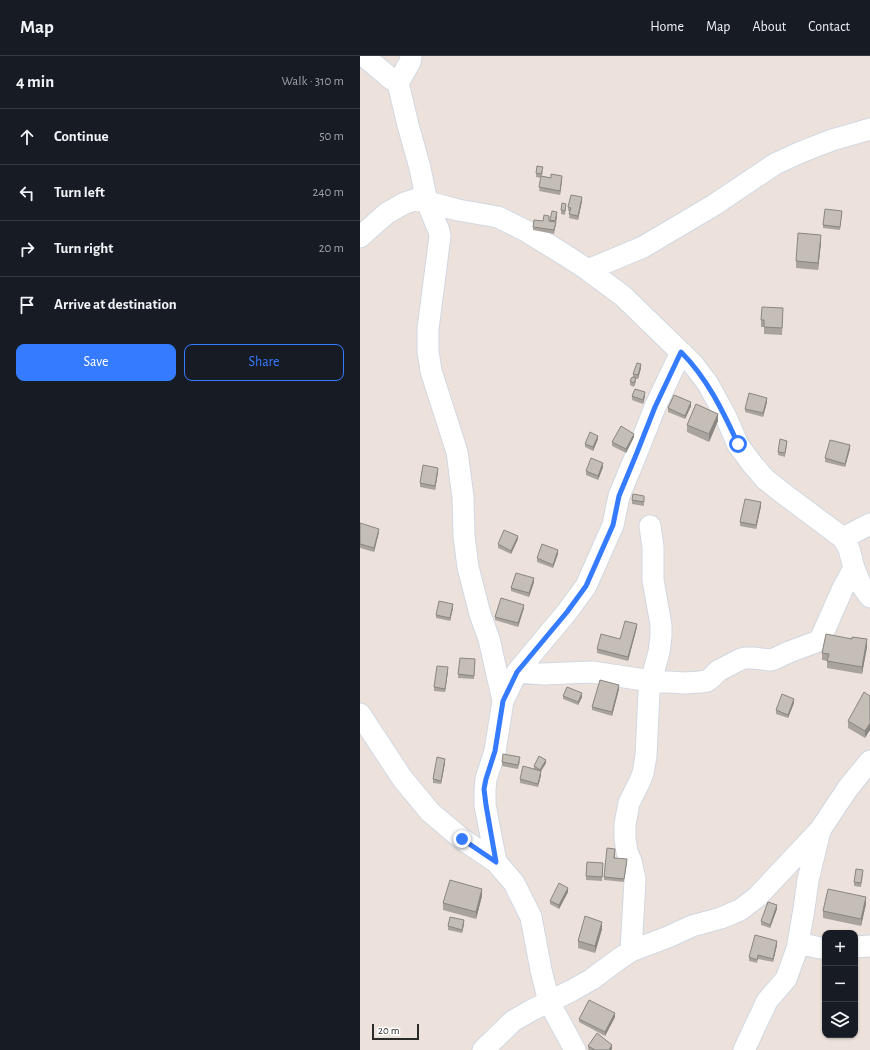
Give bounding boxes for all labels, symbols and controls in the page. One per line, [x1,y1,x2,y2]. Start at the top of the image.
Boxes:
text: Map [20,18,54,37]
text: Home [650,20,684,34]
text: Map [706,20,730,34]
text: About [752,20,786,34]
text: Contact [808,20,850,34]
text: 4 min [16,73,54,90]
text: Walk · 310 m [281,75,344,88]
icon: ahead [16,126,38,148]
text: Continue [54,129,109,144]
text: 50 m [319,130,344,143]
icon: left [16,182,38,204]
text: Turn left [54,185,105,200]
text: 240 m [312,186,344,199]
icon: right [16,238,38,260]
text: Turn right [54,241,113,256]
text: 20 m [319,242,344,255]
icon: arrive [16,294,38,316]
text: Arrive at destination [54,297,177,312]
button: Save [16,344,176,381]
button: Share [184,344,344,381]
route start [729,435,747,453]
route end [453,830,471,848]
map controls [822,930,858,1038]
button: + [822,930,858,966]
button: − [822,966,858,1002]
button: layers [822,1002,858,1038]
scale bar [372,1022,419,1041]
text: 20 m [378,1025,399,1036]

